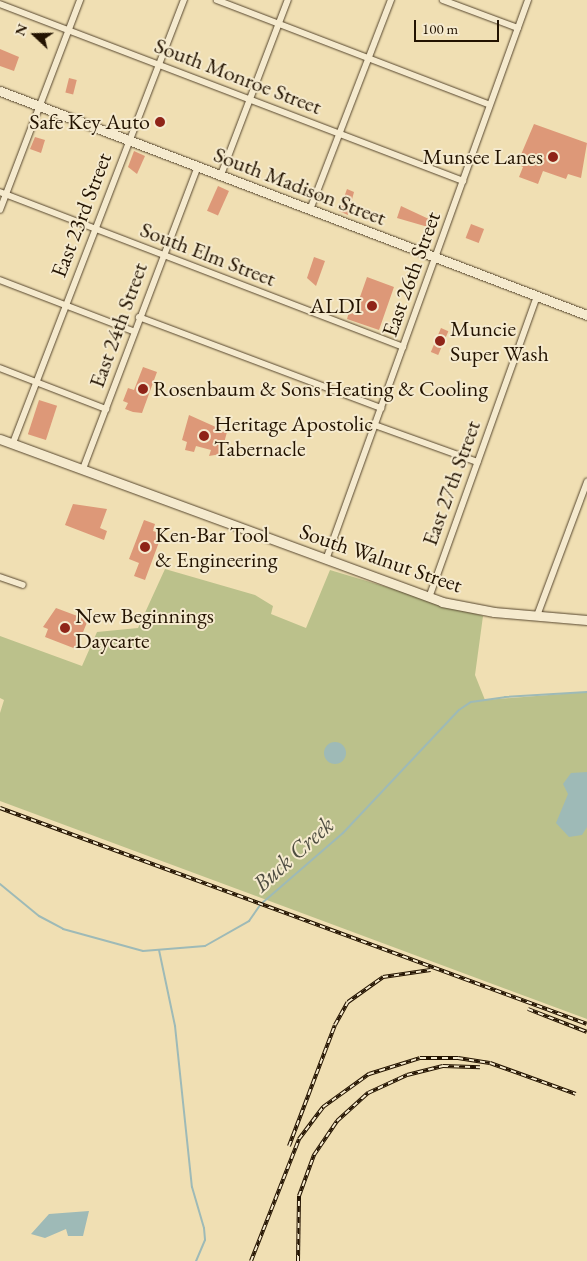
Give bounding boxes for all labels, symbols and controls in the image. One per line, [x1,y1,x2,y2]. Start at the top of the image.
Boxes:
north arrow [10,10,60,60]
scale bar [417,10,502,42]
text: 100 m [422,19,458,38]
text: N [11,21,31,38]
street label: South Monroe Street [151,32,325,120]
place label: Safe Key Auto [29,109,150,135]
marker: Safe Key Auto [154,116,166,128]
street label: South Madison Street [210,141,390,231]
place label: Munsee Lanes [423,144,543,170]
street label: East 23rd Street [45,149,117,281]
marker: Munsee Lanes [547,151,559,163]
street label: East 26th Street [376,208,446,340]
street label: South Elm Street [137,216,279,292]
street label: East 24th Street [83,259,153,391]
place label: ALDI [310,293,362,319]
marker: ALDI [366,300,378,312]
place label: Muncie Super Wash [450,315,549,366]
marker: Muncie Super Wash [434,335,446,347]
place label: Rosenbaum & Sons Heating & Cooling [153,376,488,402]
marker: Rosenbaum & Sons Heating & Cooling [137,383,149,395]
place label: Heritage Apostolic Tabernacle [214,410,373,462]
street label: East 27th Street [416,417,486,549]
marker: Heritage Apostolic Tabernacle [198,430,210,442]
street label: South Walnut Street [296,518,466,598]
place label: Ken-Bar Tool & Engineering [155,521,277,572]
marker: Ken-Bar Tool & Engineering [139,541,151,553]
place label: New Beginnings Daycarte [75,602,214,654]
marker: New Beginnings Daycarte [59,622,71,634]
water label: Buck Creek [247,810,339,898]

